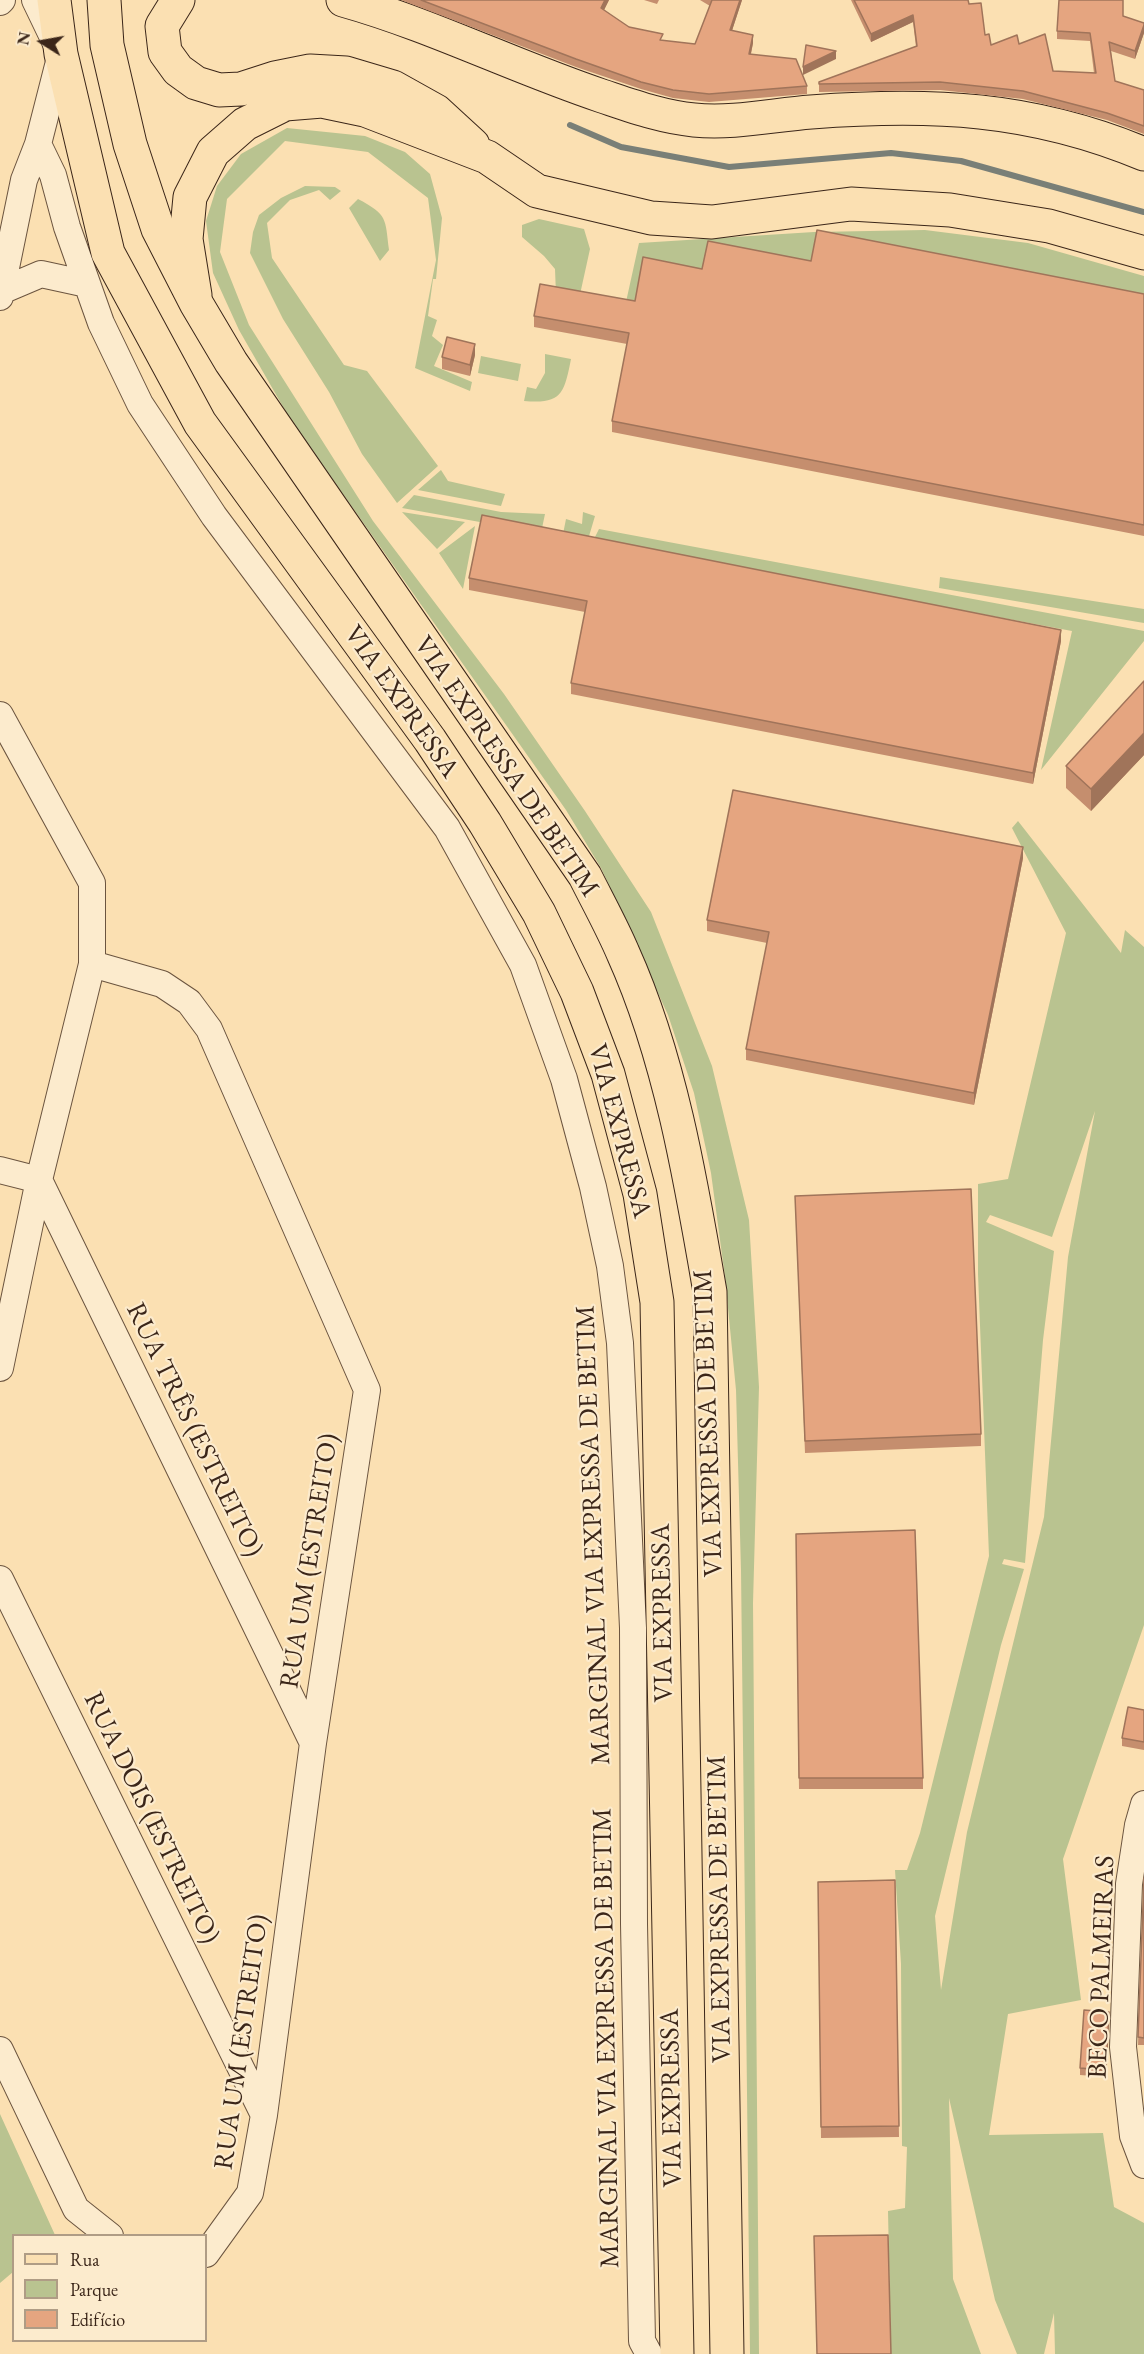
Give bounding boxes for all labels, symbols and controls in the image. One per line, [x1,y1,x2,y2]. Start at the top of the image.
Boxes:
north arrow [12,12,72,72]
text: N [12,30,35,47]
street label: VIA EXPRESSA [336,619,466,785]
street label: VIA EXPRESSA DE BETIM [406,630,606,904]
street label: VIA EXPRESSA [580,1040,658,1222]
street label: VIA EXPRESSA DE BETIM [687,1269,731,1577]
street label: RUA TRÊS (ESTREITO) [118,1298,270,1562]
street label: MARGINAL VIA EXPRESSA DE BETIM [570,1304,618,1766]
street label: RUA UM (ESTREITO) [274,1431,346,1691]
street label: VIA EXPRESSA [645,1523,681,1703]
street label: RUA DOIS (ESTREITO) [76,1687,226,1949]
street label: VIA EXPRESSA DE BETIM [701,1755,739,2063]
street label: MARGINAL VIA EXPRESSA DE BETIM [587,1808,627,2268]
street label: BECO PALMEIRAS [1082,1855,1122,2079]
street label: RUA UM (ESTREITO) [208,1912,276,2172]
street label: VIA EXPRESSA [654,2008,690,2188]
legend [12,2234,207,2342]
text: Rua [70,2248,100,2271]
text: Parque [70,2278,118,2301]
text: Edifício [70,2308,125,2331]

